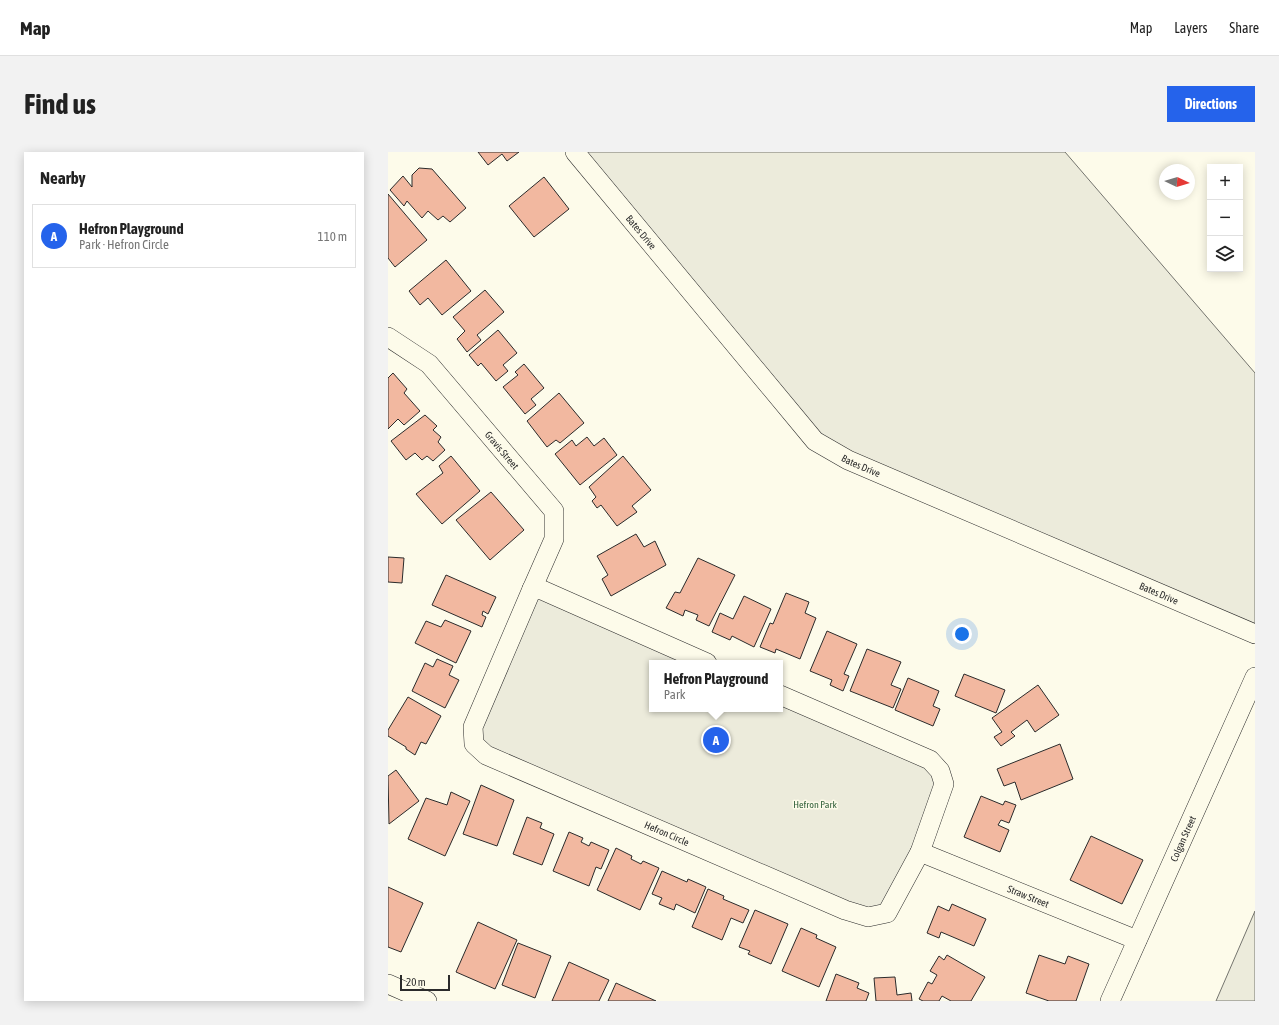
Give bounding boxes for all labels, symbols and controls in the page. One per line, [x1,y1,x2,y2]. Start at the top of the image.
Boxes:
text: Map [20,17,51,39]
text: Map [1130,20,1152,36]
text: Layers [1174,20,1207,36]
text: Share [1229,20,1259,36]
button: Directions [1167,86,1255,122]
text: Find us [24,88,96,120]
north arrow [1159,164,1195,200]
map controls [1207,164,1243,272]
button: + [1207,164,1243,200]
text: Nearby [40,168,86,188]
button: − [1207,200,1243,236]
street label: Bates Drive [624,213,659,252]
text: Hefron Playground [79,220,184,237]
text: A [51,229,57,244]
text: 110 m [318,229,347,244]
button: layers [1207,236,1243,272]
text: Park · Hefron Circle [79,237,169,252]
street label: Gravis Street [483,429,521,471]
street label: Bates Drive [840,452,883,479]
street label: Bates Drive [1138,580,1181,606]
your location [952,624,972,644]
popup [649,660,783,712]
text: Hefron Playground [664,670,768,687]
text: Park [664,687,685,702]
pin: A [703,725,729,755]
park label: Hefron Park [793,799,837,810]
street label: Colgan Street [1168,814,1198,863]
street label: Hefron Circle [643,819,691,848]
street label: Straw Street [1006,883,1051,909]
scale bar [400,973,450,992]
text: 20 m [406,976,426,988]

